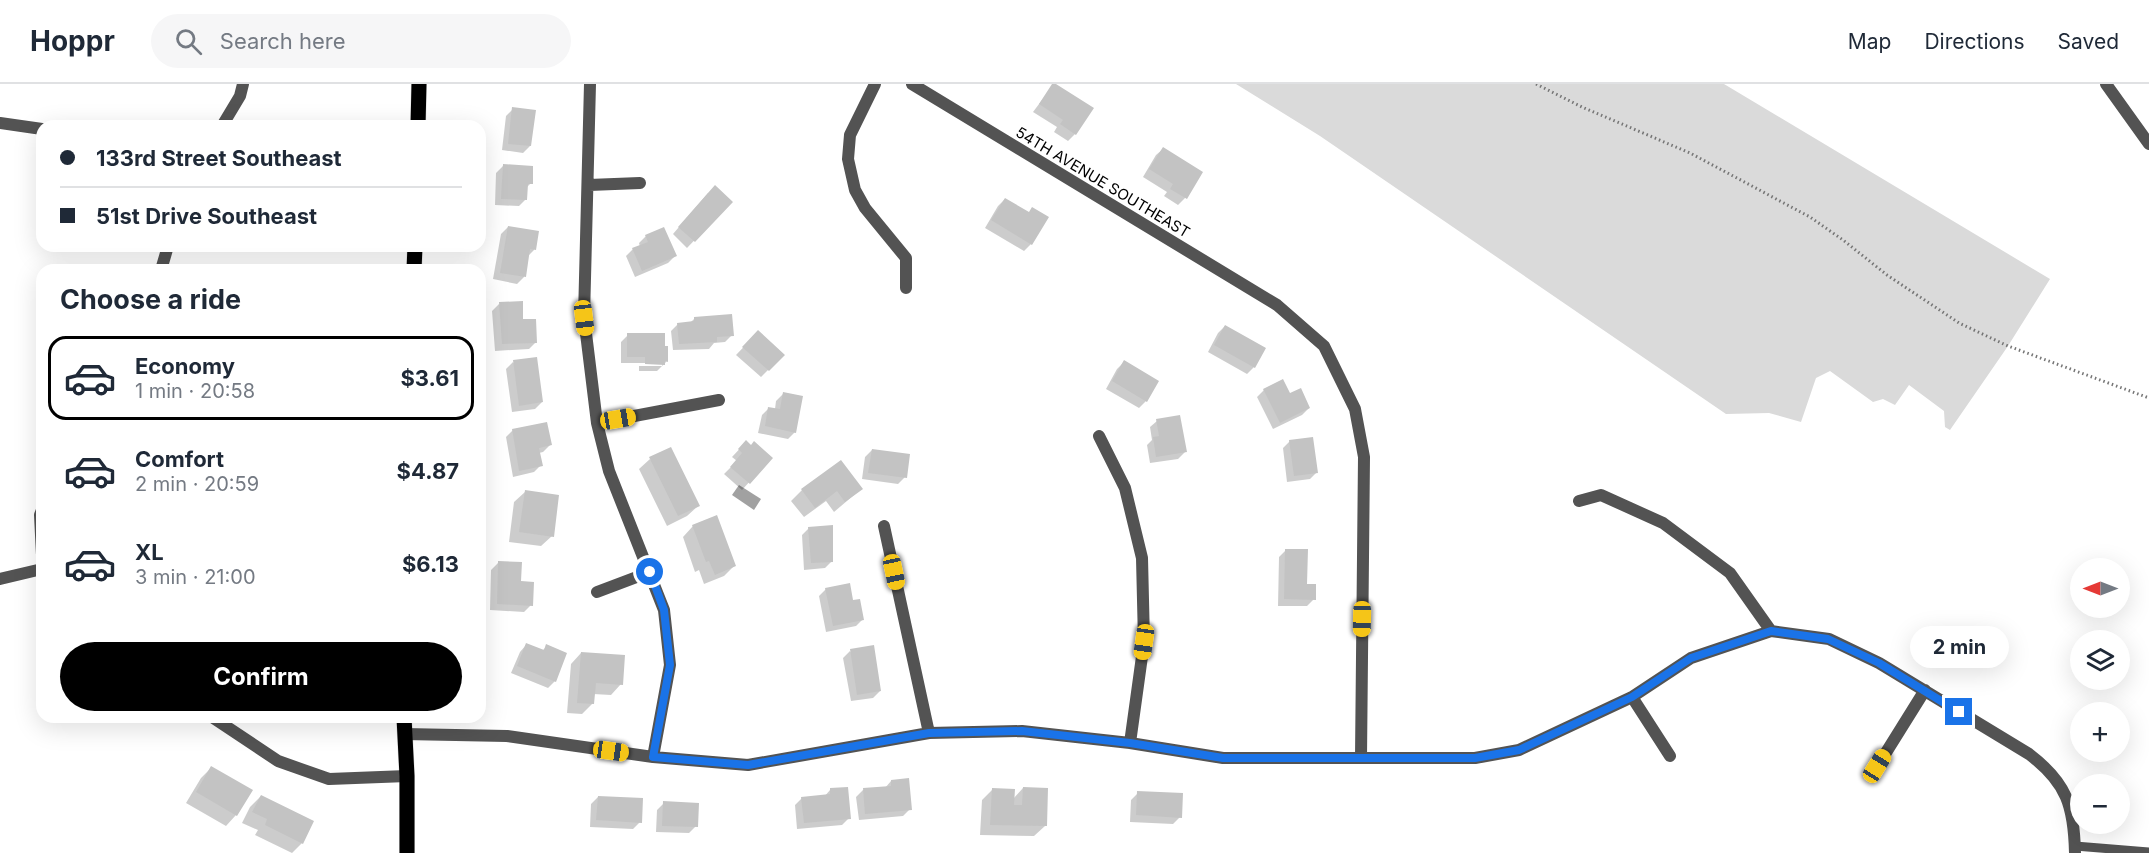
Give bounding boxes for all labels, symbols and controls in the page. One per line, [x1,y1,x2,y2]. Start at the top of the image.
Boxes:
search box [151,14,571,68]
text: Hoppr [30,24,115,58]
icon: search [172,25,205,58]
text: Search here [220,28,346,54]
text: Map [1848,29,1891,54]
text: Directions [1924,29,2025,54]
text: Saved [2058,29,2119,54]
street label: 54TH AVENUE SOUTHEAST [1012,122,1194,242]
text: 133rd Street Southeast [96,145,342,171]
text: 51st Drive Southeast [96,203,317,229]
text: Choose a ride [60,283,241,316]
car [573,299,595,337]
icon: car [63,351,117,405]
text: Economy [135,353,235,379]
text: $3.61 [400,365,459,391]
text: 1 min · 20:58 [135,379,255,403]
car [599,407,637,431]
icon: car [63,444,117,498]
text: Comfort [135,446,224,472]
text: $4.87 [397,458,459,484]
text: 2 min · 20:59 [135,472,259,496]
icon: car [63,537,117,591]
text: XL [135,539,164,565]
text: $6.13 [402,551,459,577]
car [881,553,907,591]
route start [636,558,663,585]
north arrow [2070,558,2130,618]
map controls [2070,558,2130,834]
text: 3 min · 21:00 [135,565,256,589]
car [1353,601,1371,637]
car [1133,623,1155,661]
callout: 2 min [1910,625,2008,667]
button: layers [2070,630,2130,690]
text: 2 min [1933,635,1986,659]
button: Confirm [60,642,462,711]
route end [1945,698,1972,725]
button: + [2070,702,2130,762]
car [592,740,630,762]
car [1860,746,1894,786]
button: − [2070,774,2130,834]

